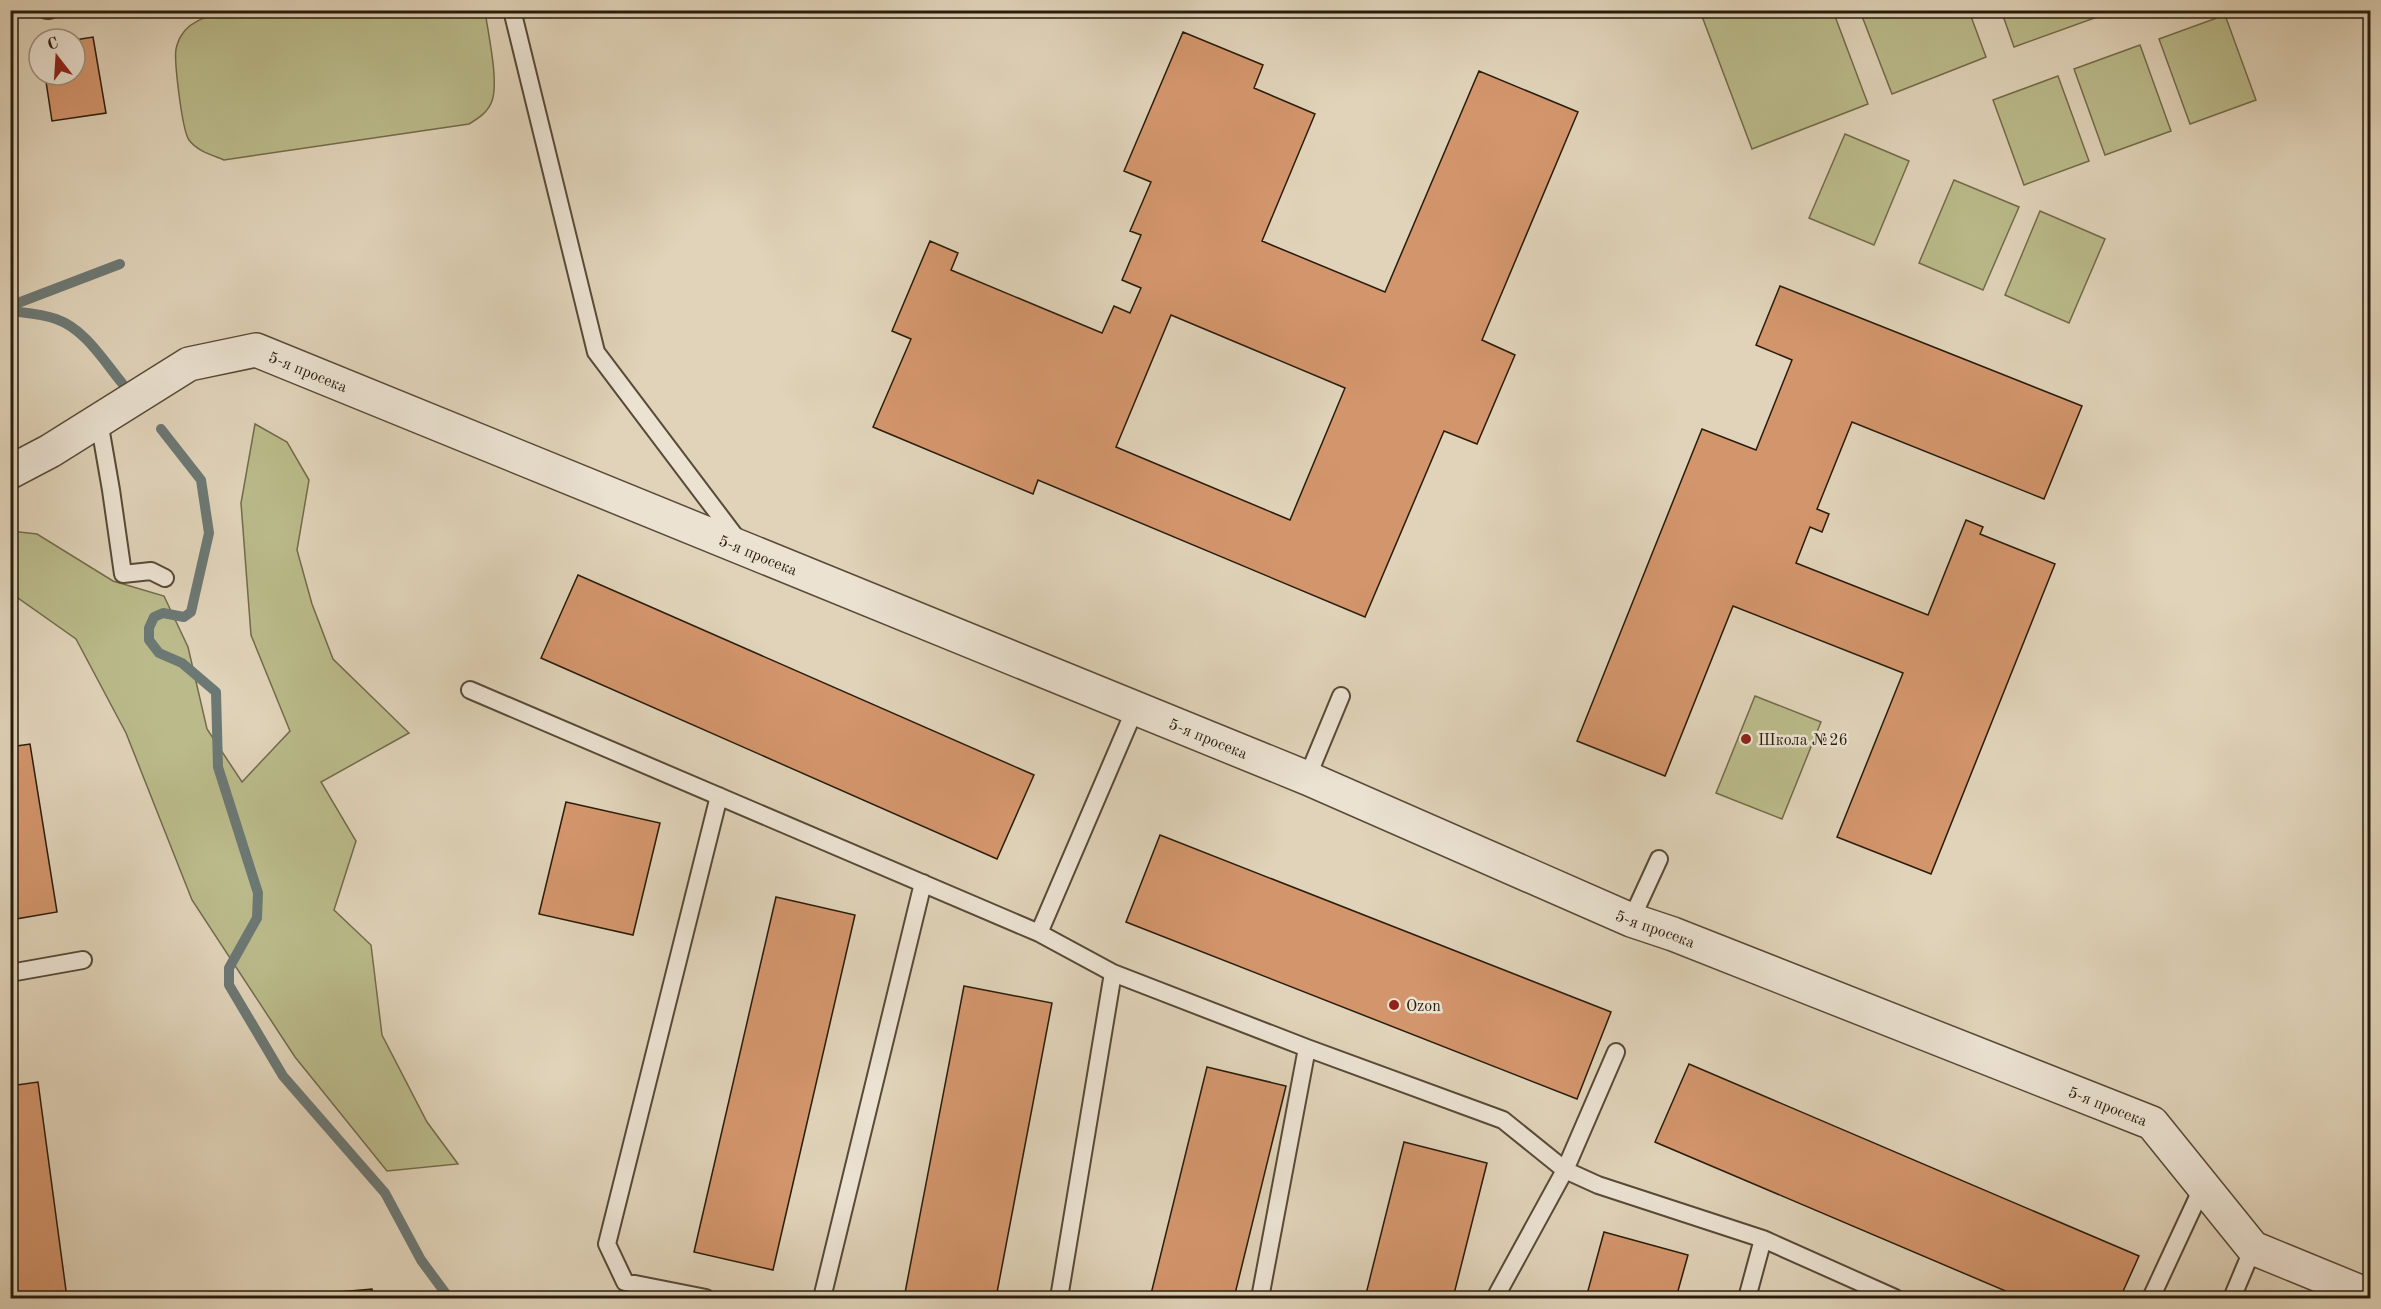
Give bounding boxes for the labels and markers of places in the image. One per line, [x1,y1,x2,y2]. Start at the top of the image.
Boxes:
marker: Школа №26 [1739,732,1753,746]
place label: Школа №26 [1758,733,1848,749]
marker: Ozon [1387,998,1401,1012]
place label: Ozon [1406,999,1441,1015]

